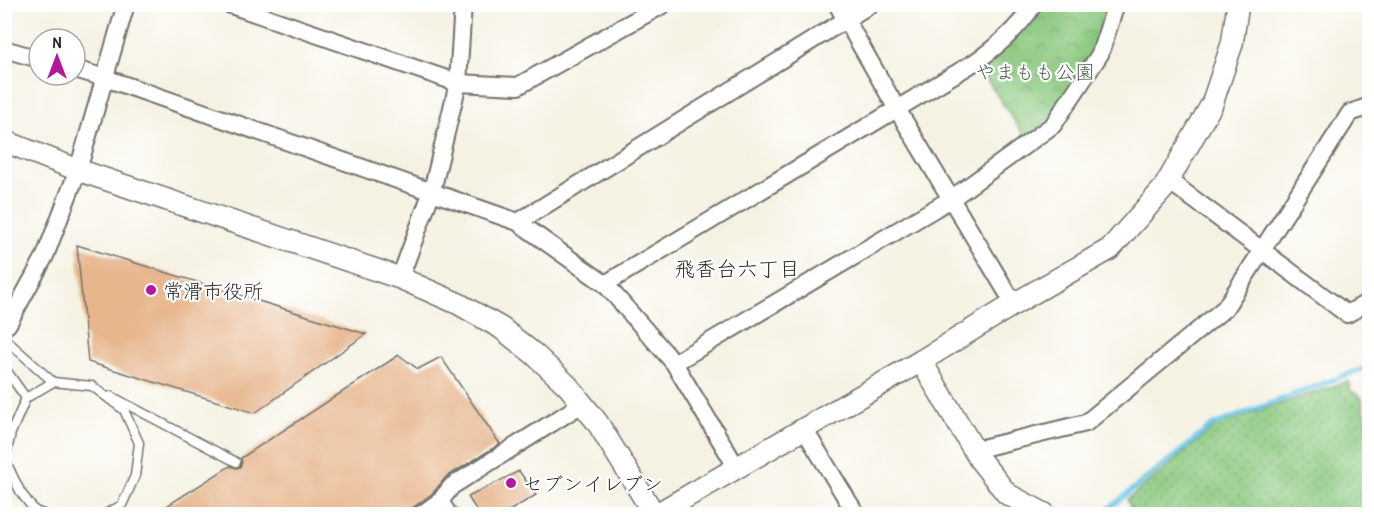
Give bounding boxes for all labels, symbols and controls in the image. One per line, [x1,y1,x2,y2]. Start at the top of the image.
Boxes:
north arrow [27,27,87,87]
text: N [53,31,62,53]
park label: やまもも公園 [975,58,1095,85]
district label: 飛香台六丁目 [674,254,800,283]
place label: 常滑市役所 [163,277,263,304]
marker: 常滑市役所 [144,283,158,297]
place label: セブンイレブン [523,470,663,497]
marker: セブンイレブン [504,476,518,490]

